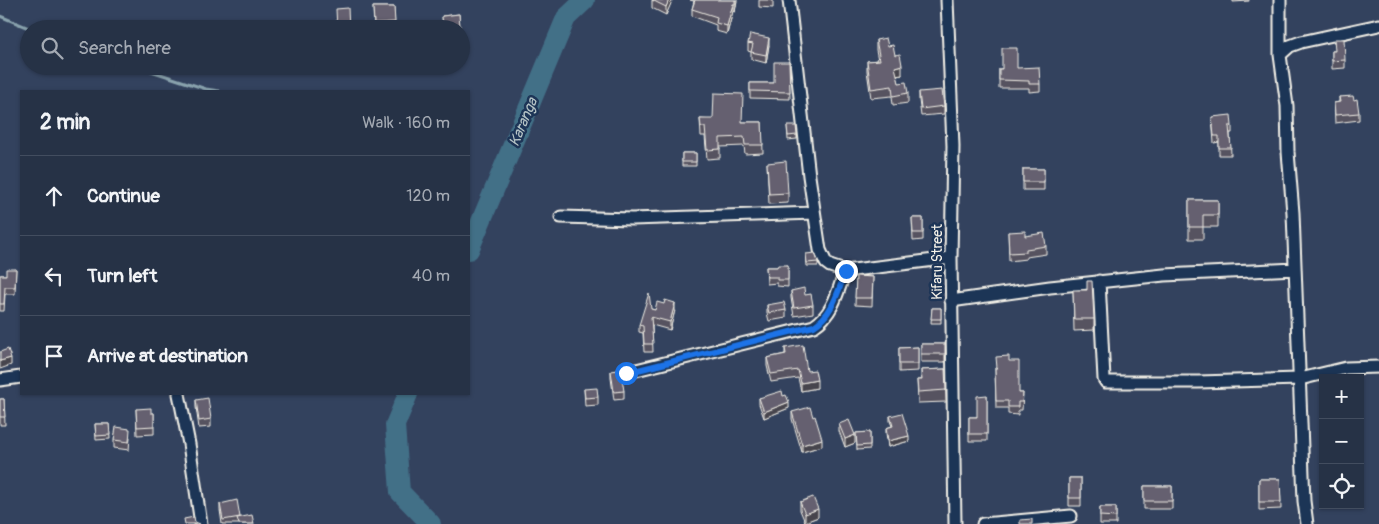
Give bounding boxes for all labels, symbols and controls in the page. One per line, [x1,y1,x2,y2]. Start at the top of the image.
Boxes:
search box [20,20,470,75]
icon: search [38,34,66,62]
text: Search here [78,36,171,60]
water label: Karanga [505,94,543,149]
text: 2 min [40,109,90,136]
text: Walk · 160 m [362,113,450,133]
icon: ahead [40,182,68,210]
text: Continue [87,184,160,208]
text: 120 m [406,186,450,206]
street label: Kifaru Street [929,224,946,300]
route end [835,260,858,283]
icon: left [40,262,68,290]
text: Turn left [87,264,157,288]
text: 40 m [412,266,450,286]
icon: arrive [40,342,68,370]
text: Arrive at destination [87,344,248,368]
route start [615,362,638,385]
map controls [1319,374,1364,509]
button: + [1319,374,1364,419]
button: − [1319,419,1364,464]
button: locate [1319,464,1364,509]

